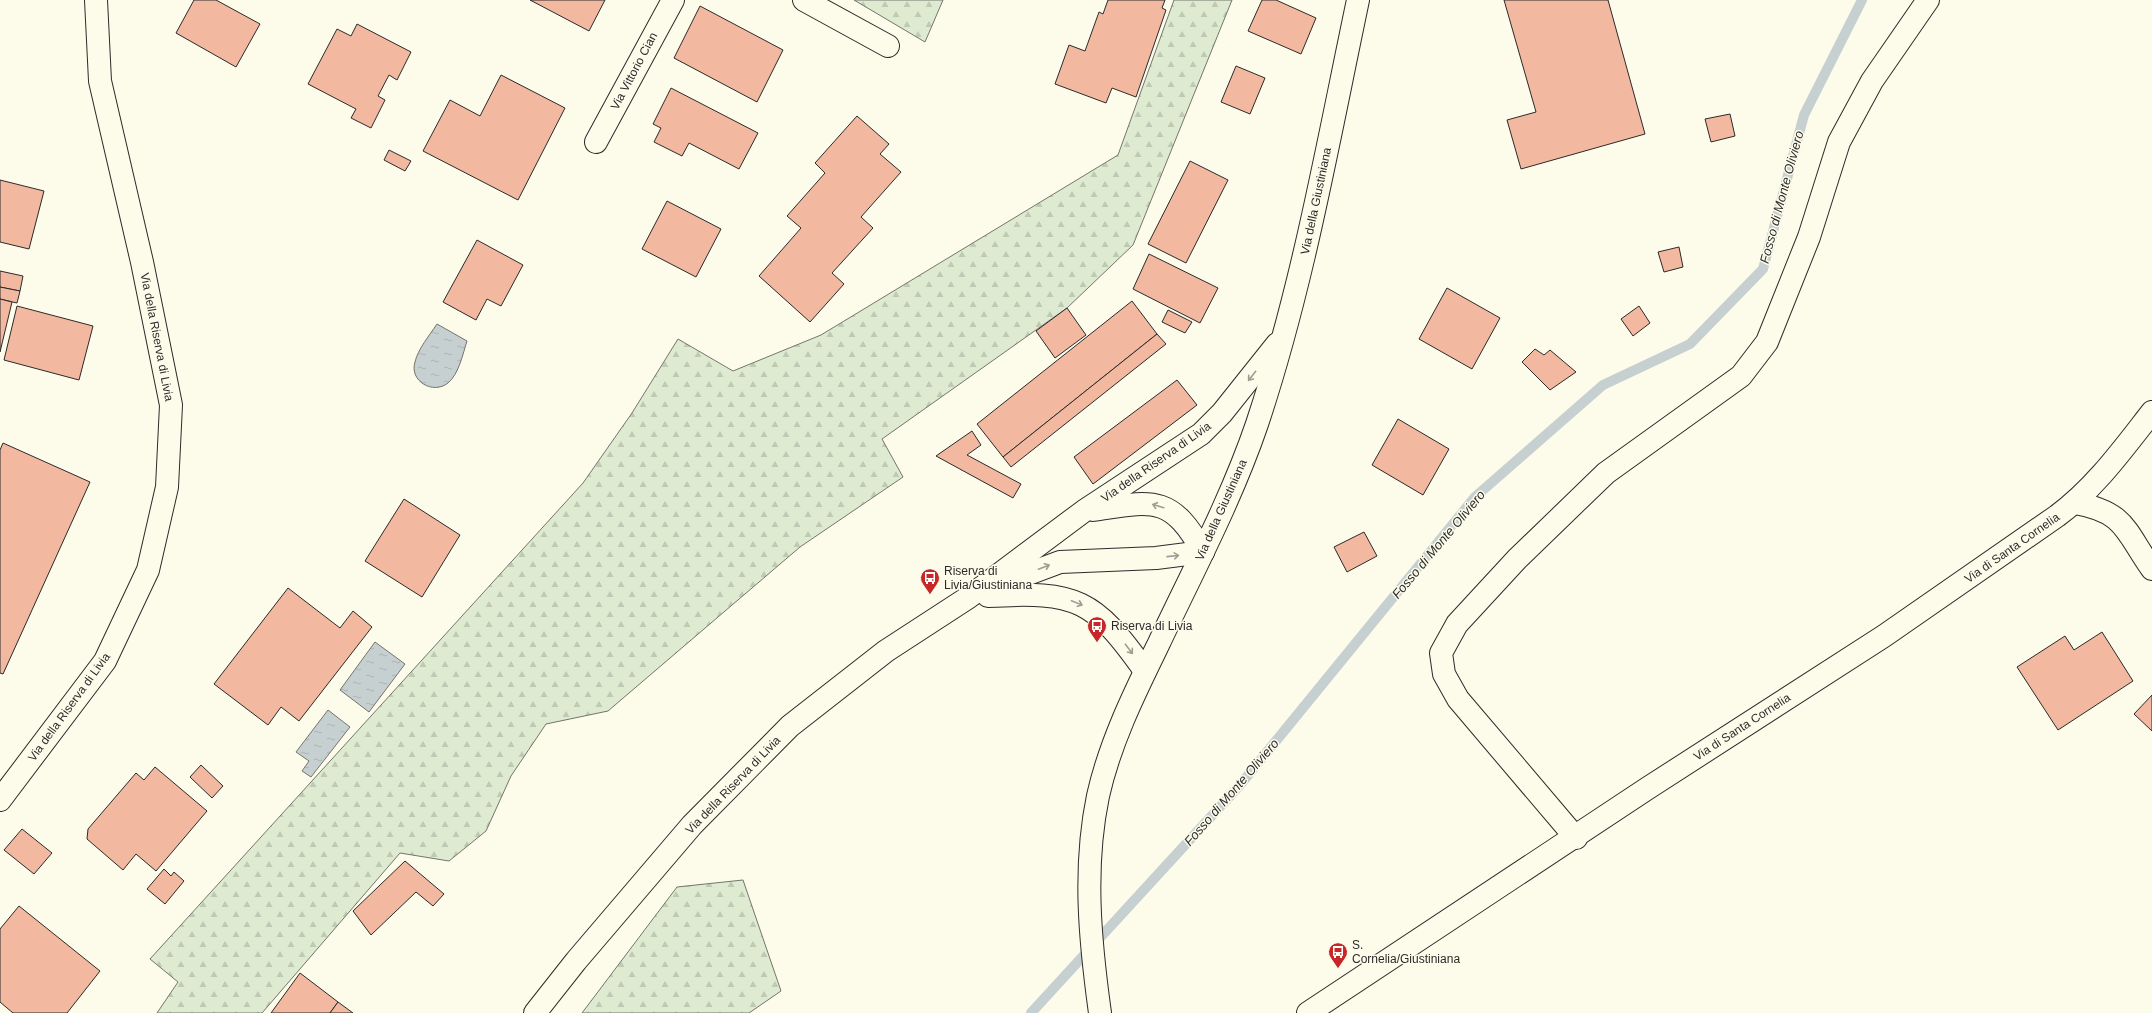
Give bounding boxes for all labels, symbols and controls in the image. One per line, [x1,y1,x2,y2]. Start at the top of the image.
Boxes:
street label: Via Vittorio Cian [608,30,660,112]
water label: Fosso di Monte Oliviero [1757,129,1806,265]
street label: Via della Giustiniana [1298,146,1334,256]
street label: Via della Riserva di Livia [138,272,176,403]
one-way arrow [1248,371,1256,382]
street label: Via della Riserva di Livia [1099,419,1214,505]
street label: Via della Giustiniana [1192,457,1250,563]
water label: Fosso di Monte Oliviero [1389,487,1488,601]
one-way arrow [1151,502,1164,509]
street label: Via di Santa Cornelia [1962,510,2062,586]
one-way arrow [1166,553,1179,560]
one-way arrow [1038,563,1050,571]
place label: Riserva di Livia/Giustiniana [944,564,1032,592]
bus stop icon: Riserva di Livia/Giustiniana [919,567,941,595]
one-way arrow [1070,599,1082,607]
bus stop icon: Riserva di Livia [1086,615,1108,643]
place label: Riserva di Livia [1111,619,1193,633]
one-way arrow [1125,643,1133,654]
street label: Via della Riserva di Livia [25,650,113,764]
street label: Via di Santa Cornelia [1691,690,1793,764]
street label: Via della Riserva di Livia [683,733,784,837]
water label: Fosso di Monte Oliviero [1181,736,1282,849]
place label: S. Cornelia/Giustiniana [1352,938,1460,966]
bus stop icon: S. Cornelia/Giustiniana [1327,941,1349,969]

